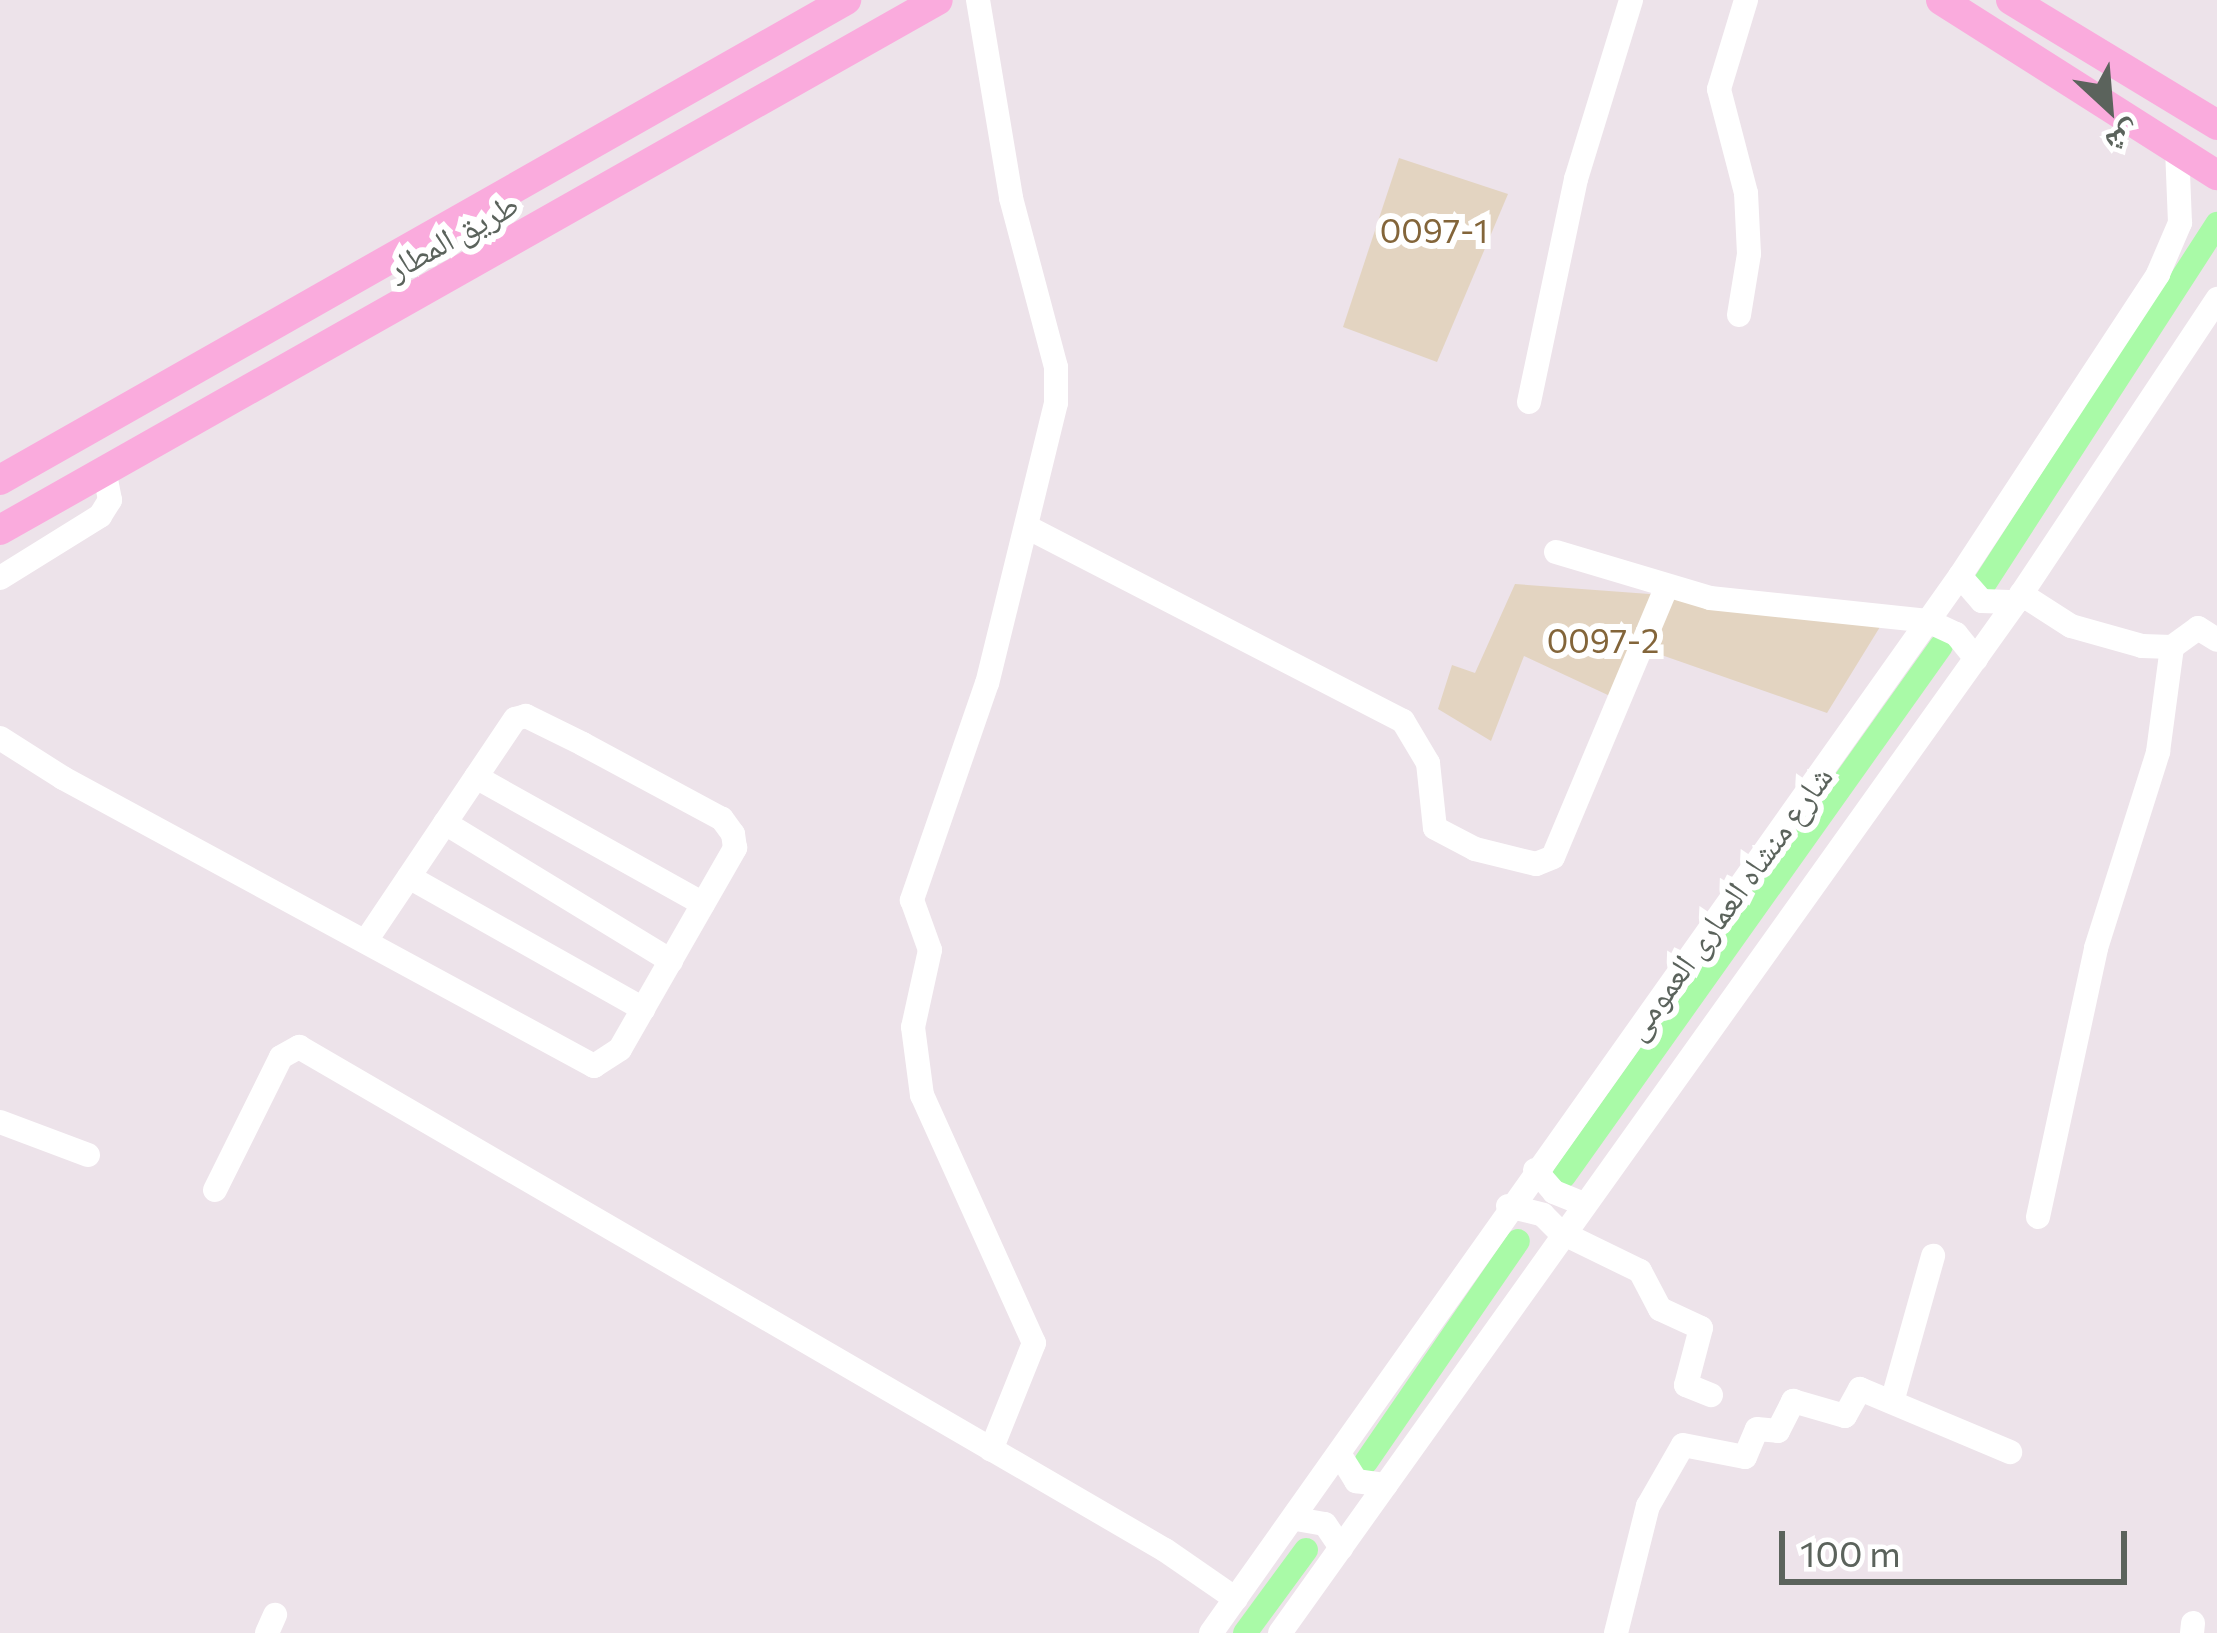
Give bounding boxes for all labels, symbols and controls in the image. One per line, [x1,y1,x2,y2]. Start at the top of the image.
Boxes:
north arrow [2049,48,2169,168]
text: ش [2100,115,2150,167]
street label: طريق المطار [379,183,525,287]
park label: 0097-1 [1380,210,1488,250]
park label: 0097-2 [1547,620,1659,660]
street label: شارع منشاه العمارى العمومى [1614,757,1840,1047]
scale bar [1785,1507,2133,1581]
text: 100 m [1800,1530,1901,1574]

